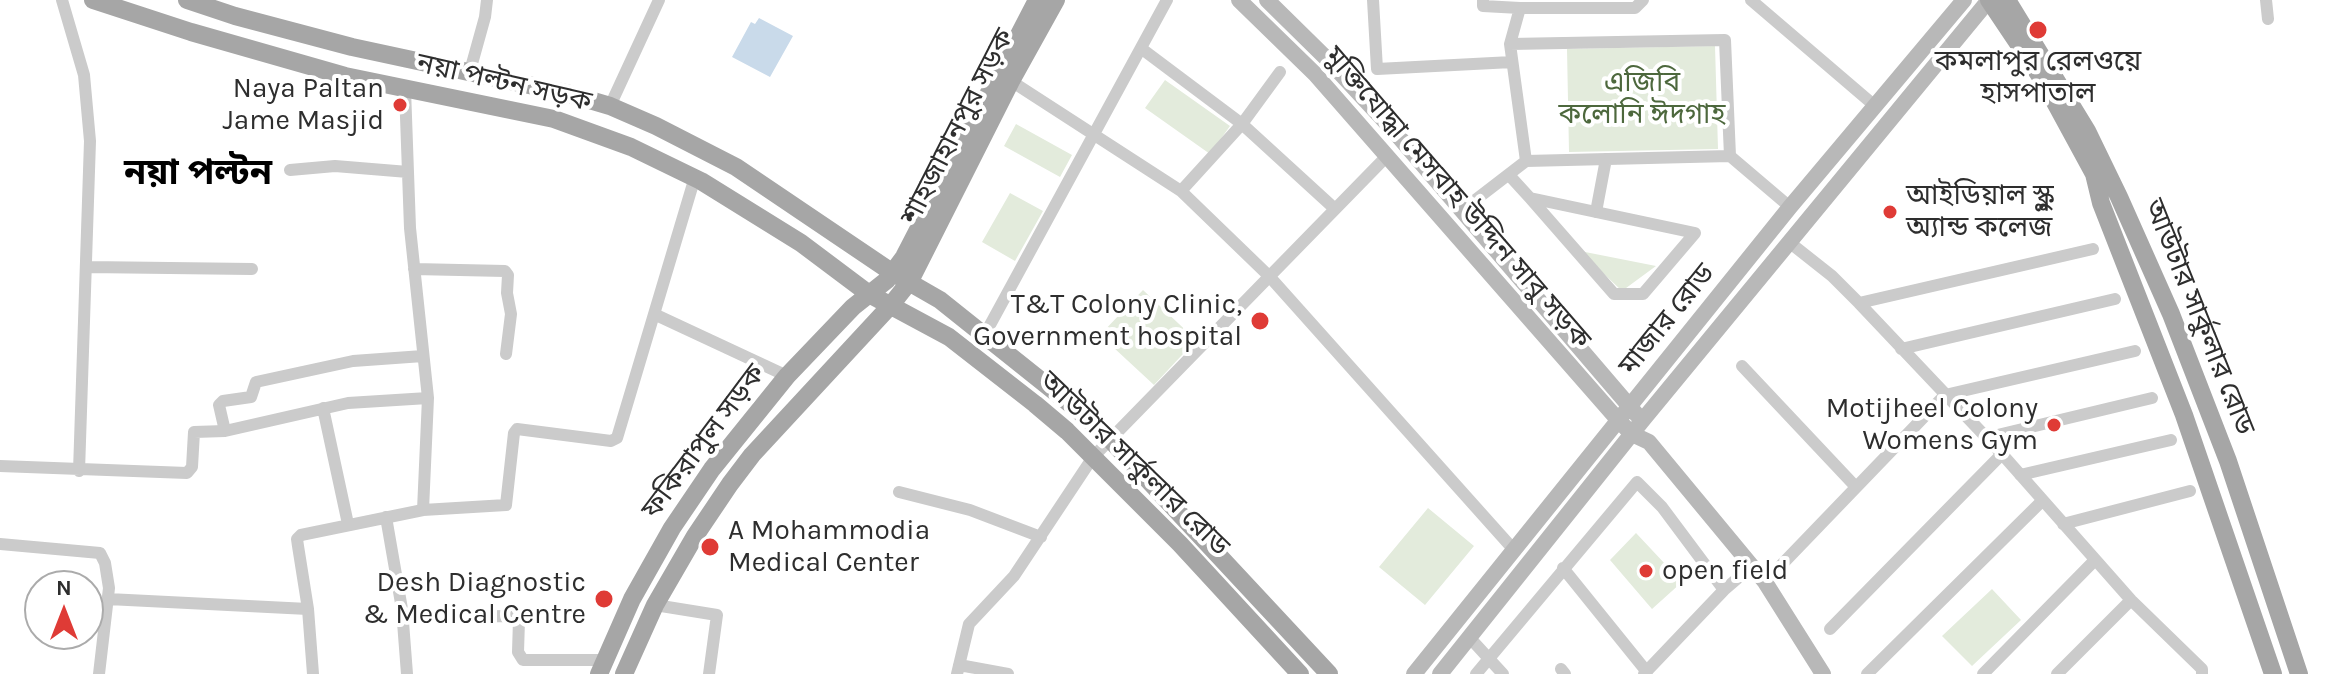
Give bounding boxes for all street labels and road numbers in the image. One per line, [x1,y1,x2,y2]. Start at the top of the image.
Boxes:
street label: শাহজাহানপুর সড়ক [894,23,1022,231]
street label: মুক্তিযোদ্ধা মেসবাহ উদ্দিন সাবু সড়ক [1317,40,1597,356]
street label: নয়া পল্টন সড়ক [413,47,595,119]
street label: আউটার সার্কুলার রোড [2136,194,2262,440]
street label: মাজার রোড [1612,257,1722,383]
street label: ফকিরাপুল সড়ক [635,358,773,526]
street label: আউটার সার্কুলার রোড [1032,365,1236,563]

